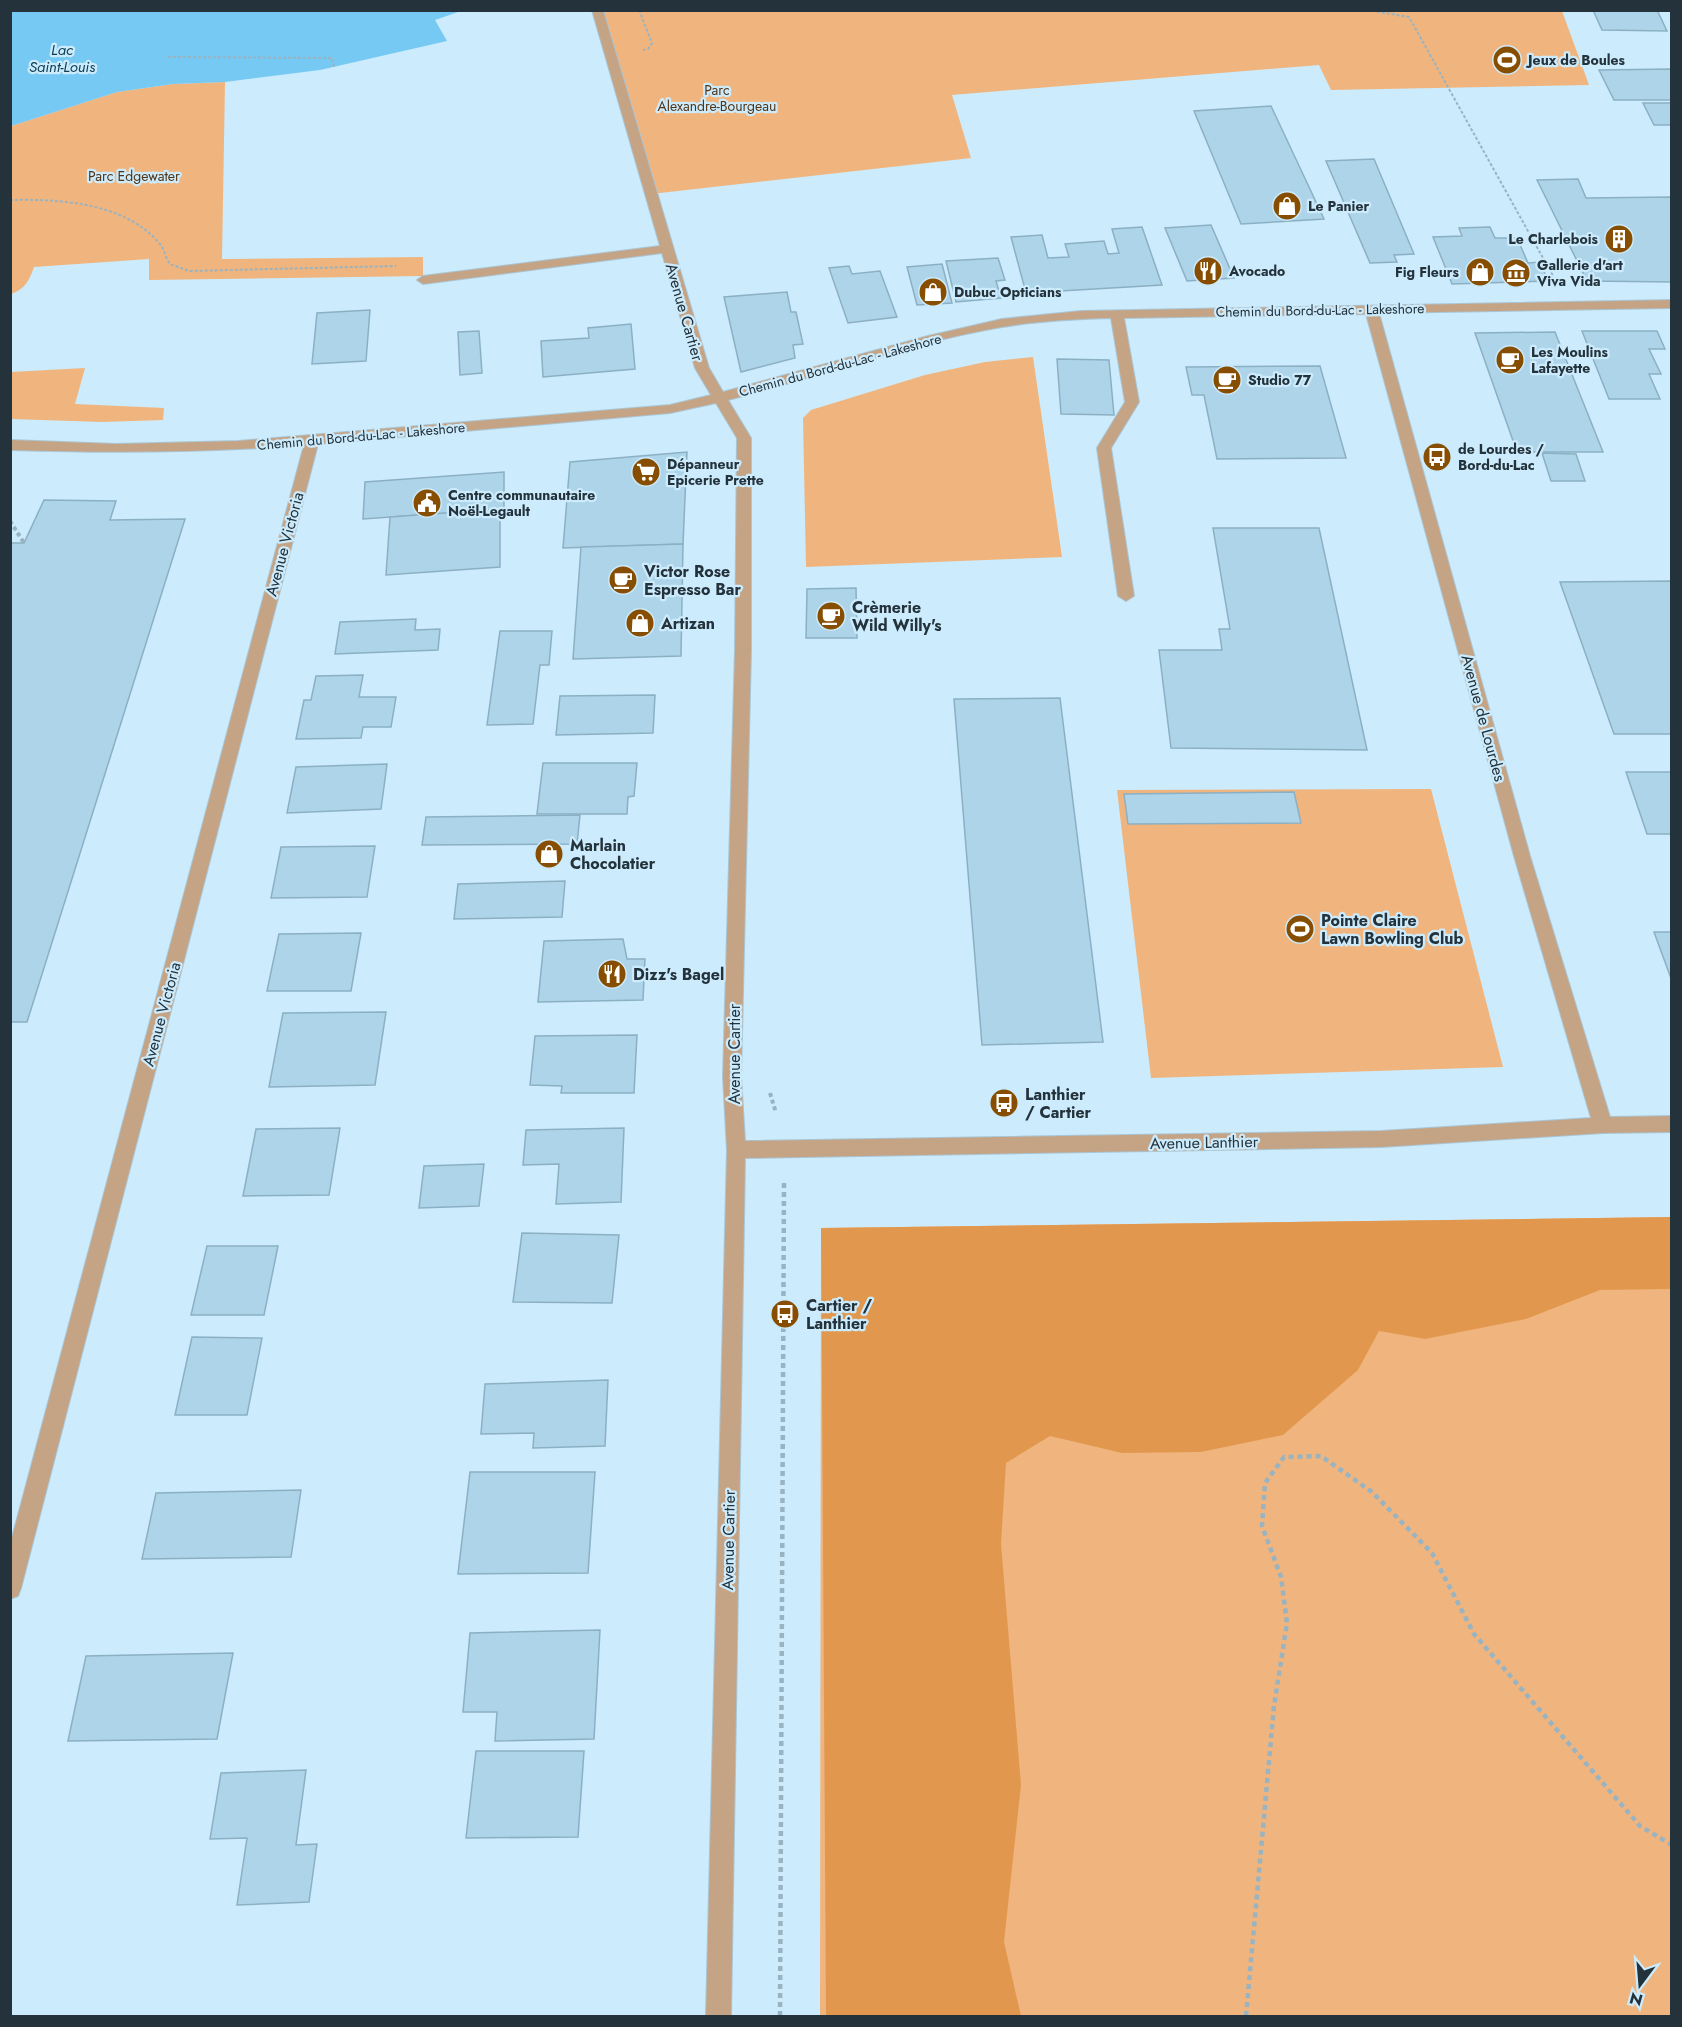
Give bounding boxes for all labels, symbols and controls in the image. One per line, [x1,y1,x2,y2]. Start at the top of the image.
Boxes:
water label: Lac Saint-Louis [29,39,95,78]
sports icon: Jeux de Boules [1491,44,1523,76]
place label: Jeux de Boules [1525,50,1626,70]
park label: Parc Alexandre-Bourgeau [658,80,776,116]
park label: Parc Edgewater [88,166,180,186]
shop icon: Le Panier [1271,190,1303,222]
place label: Le Panier [1308,196,1369,216]
building icon: Le Charlebois [1603,223,1635,255]
place label: Le Charlebois [1508,229,1599,249]
restaurant icon: Avocado [1192,255,1224,287]
place label: Gallerie d'art Viva Vida [1536,255,1623,291]
shop icon: Fig Fleurs [1464,256,1496,288]
museum icon: Gallerie d'art Viva Vida [1500,257,1532,289]
street label: Avenue Cartier [660,261,710,364]
place label: Avocado [1228,261,1285,281]
place label: Fig Fleurs [1395,262,1460,282]
shop icon: Dubuc Opticians [917,276,949,308]
place label: Dubuc Opticians [954,282,1062,302]
street label: Chemin du Bord-du-Lac - Lakeshore [1215,298,1425,322]
street label: Chemin du Bord-du-Lac - Lakeshore [737,328,943,402]
place label: Les Moulins Lafayette [1531,342,1608,378]
cafe icon: Les Moulins Lafayette [1494,344,1526,376]
cafe icon: Studio 77 [1211,364,1243,396]
place label: Studio 77 [1248,370,1312,390]
street label: Chemin du Bord-du-Lac - Lakeshore [256,417,466,455]
place label: de Lourdes / Bord-du-Lac [1458,439,1545,475]
bus stop icon: de Lourdes / Bord-du-Lac [1421,441,1453,473]
place label: Dépanneur Epicerie Prette [667,454,764,490]
supermarket icon: Dépanneur Epicerie Prette [630,456,662,488]
place label: Centre communautaire Noël-Legault [448,485,595,521]
public building icon: Centre communautaire Noël-Legault [411,487,443,519]
street label: Avenue Victoria [260,490,309,599]
place label: Victor Rose Espresso Bar [643,560,741,601]
cafe icon: Victor Rose Espresso Bar [607,564,639,596]
place label: Crèmerie Wild Willy's [852,596,942,637]
cafe icon: Crèmerie Wild Willy's [815,600,847,632]
shop icon: Artizan [624,607,656,639]
place label: Artizan [660,612,715,635]
street label: Avenue de Lourdes [1456,652,1512,784]
place label: Marlain Chocolatier [570,834,656,875]
shop icon: Marlain Chocolatier [533,838,565,870]
place label: Pointe Claire Lawn Bowling Club [1321,909,1463,950]
sports icon: Pointe Claire Lawn Bowling Club [1284,913,1316,945]
restaurant icon: Dizz's Bagel [596,958,628,990]
street label: Avenue Victoria [137,960,186,1069]
place label: Dizz's Bagel [633,963,724,986]
street label: Avenue Cartier [723,1003,746,1104]
place label: Lanthier / Cartier [1025,1083,1092,1124]
bus stop icon: Lanthier / Cartier [988,1087,1020,1119]
street label: Avenue Lanthier [1150,1130,1259,1155]
place label: Cartier / Lanthier [806,1294,872,1335]
bus stop icon: Cartier / Lanthier [769,1298,801,1330]
street label: Avenue Cartier [716,1489,741,1590]
north arrow [1610,1955,1670,2015]
text: N [1627,1986,1645,2012]

